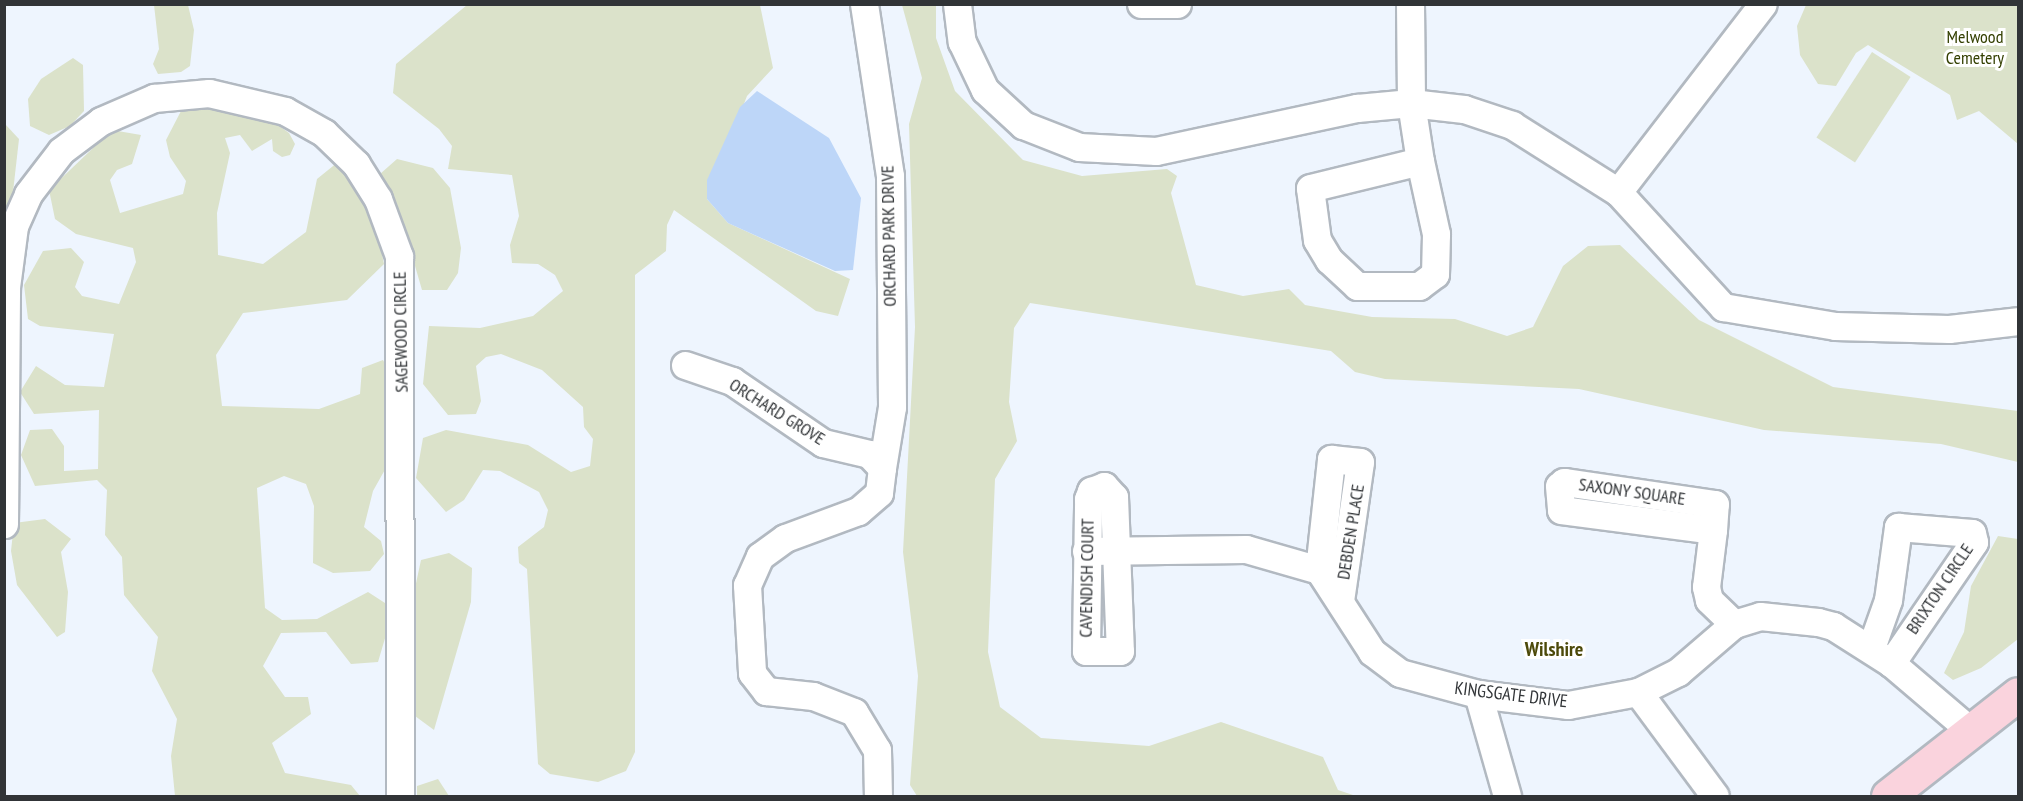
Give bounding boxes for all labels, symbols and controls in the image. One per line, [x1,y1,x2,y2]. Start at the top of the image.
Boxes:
park label: Melwood Cemetery [1946,27,2004,70]
street label: ORCHARD PARK DRIVE [877,165,901,307]
street label: SAGEWOOD CIRCLE [389,271,413,393]
street label: ORCHARD GROVE [725,374,829,450]
street label: SAXONY SQUARE [1577,474,1687,510]
street label: DEBDEN PLACE [1333,483,1369,581]
street label: CAVENDISH COURT [1075,518,1099,638]
street label: BRIXTON CIRCLE [1902,540,1978,638]
district label: Wilshire [1525,637,1583,661]
street label: KINGSGATE DRIVE [1453,677,1569,713]

